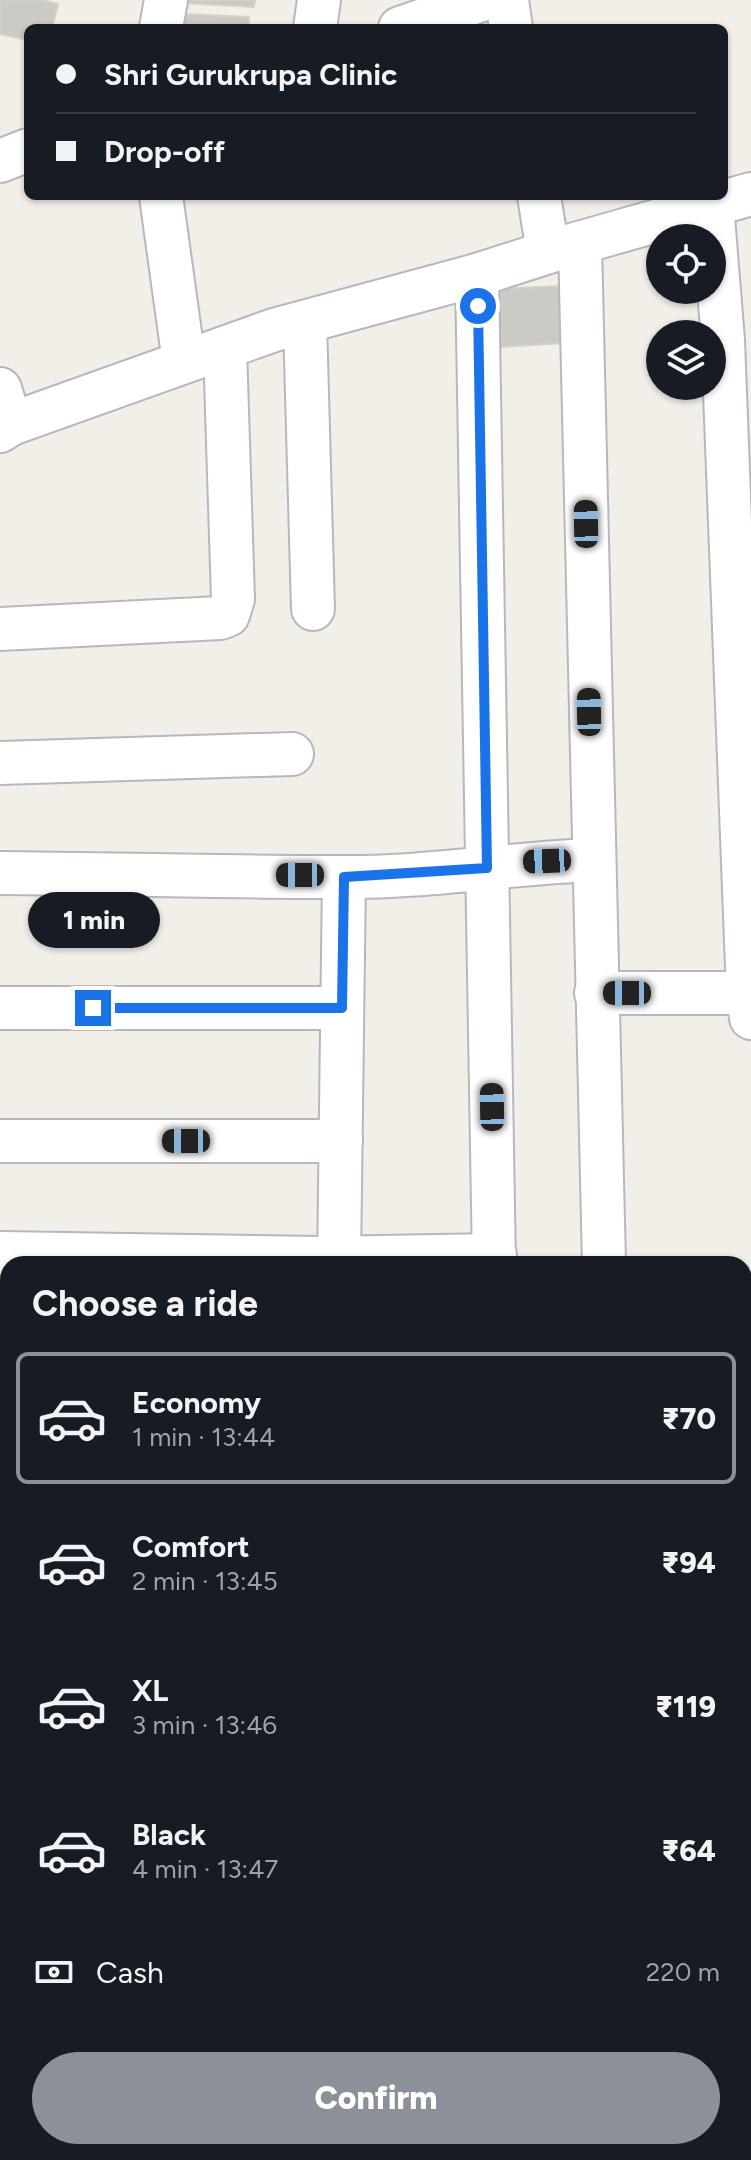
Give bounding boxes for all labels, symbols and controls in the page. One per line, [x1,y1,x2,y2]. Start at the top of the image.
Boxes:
text: Shri Gurukrupa Clinic [104,56,397,93]
text: Drop-off [104,133,225,170]
map controls [646,224,726,400]
button: locate [646,224,726,304]
route start [460,288,496,324]
button: layers [646,320,726,400]
car [574,500,598,548]
car [577,688,601,736]
car [523,848,571,874]
car [276,863,324,887]
callout: 1 min [27,892,159,948]
text: 1 min [63,904,125,936]
car [603,981,651,1005]
route end [75,990,111,1026]
car [480,1083,504,1131]
car [162,1129,210,1153]
text: Choose a ride [32,1282,258,1325]
icon: car [36,1382,108,1454]
text: Economy [132,1384,261,1421]
text: ₹70 [662,1400,716,1437]
text: 1 min · 13:44 [132,1421,275,1453]
icon: car [36,1526,108,1598]
text: Comfort [132,1528,250,1565]
text: ₹94 [662,1544,716,1581]
text: 2 min · 13:45 [132,1565,278,1597]
icon: car [36,1670,108,1742]
text: XL [132,1672,168,1709]
text: ₹119 [655,1688,716,1725]
text: 3 min · 13:46 [132,1709,277,1741]
icon: car [36,1814,108,1886]
text: Black [132,1816,206,1853]
text: ₹64 [662,1832,716,1869]
text: 4 min · 13:47 [132,1853,278,1885]
icon: cash [32,1950,76,1994]
text: Cash [96,1954,164,1991]
text: 220 m [646,1956,720,1988]
button: Confirm [32,2052,720,2144]

